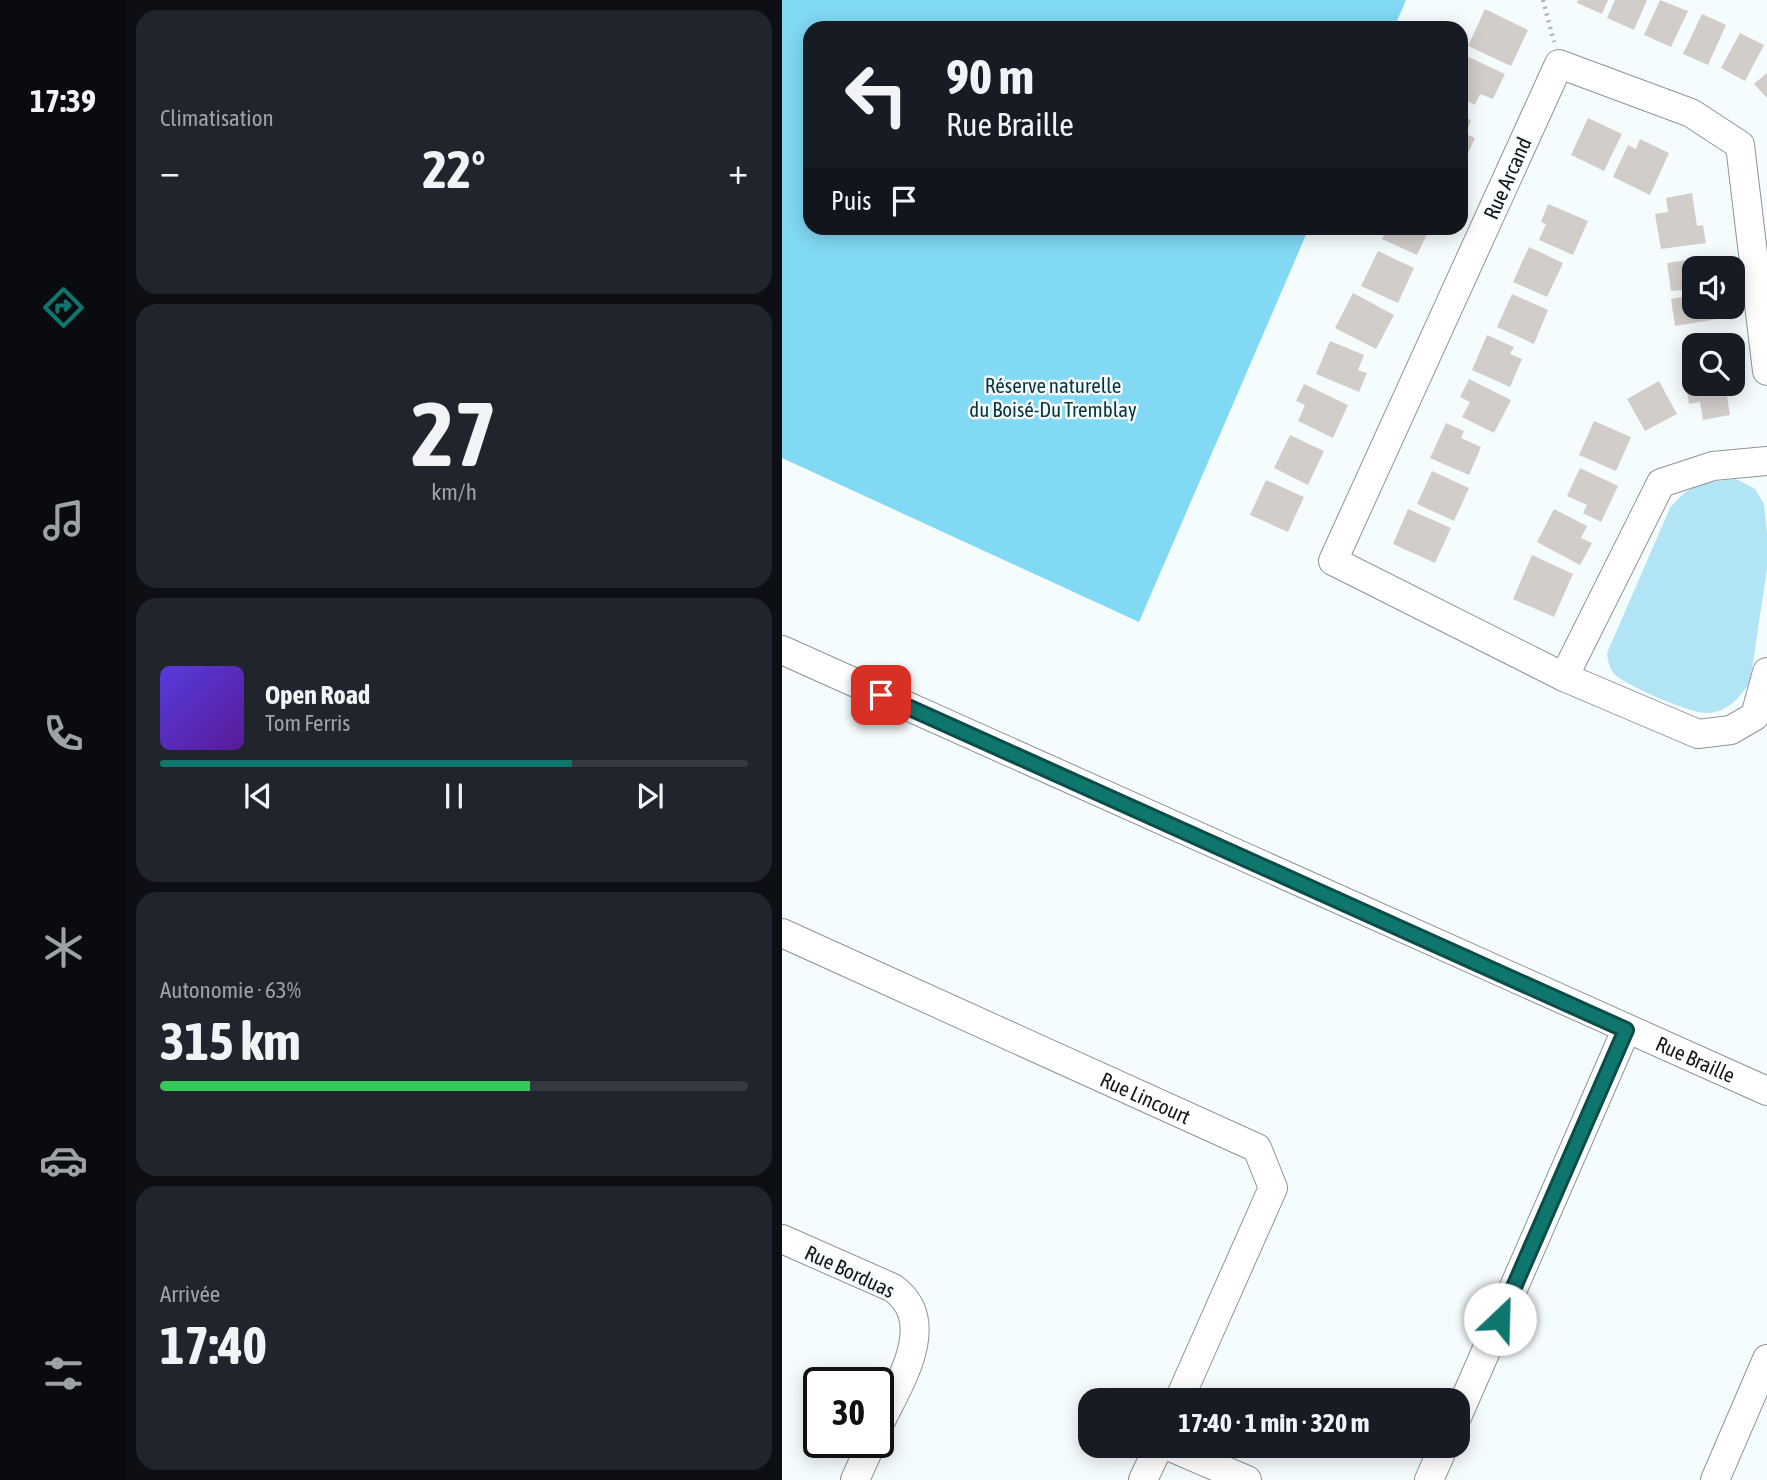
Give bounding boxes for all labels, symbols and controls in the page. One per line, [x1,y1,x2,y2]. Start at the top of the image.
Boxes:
text: 90 m [946,48,1034,104]
icon: left [831,49,922,140]
text: 17:39 [30,82,96,119]
text: Climatisation [160,105,274,131]
text: Rue Braille [946,106,1074,143]
street label: Rue Arcand [1478,133,1536,223]
text: 22° [422,139,486,199]
text: − [160,149,180,192]
text: + [728,149,748,192]
icon: arrive [885,182,923,220]
text: Puis [831,186,871,216]
map controls [1682,256,1745,396]
button: sound [1682,256,1745,319]
icon: directions [39,283,88,332]
button: search [1682,333,1745,396]
park label: Réserve naturelle du Boisé-Du Tremblay [969,373,1137,421]
text: 27 [411,381,497,485]
text: km/h [431,479,477,505]
icon: music [39,496,88,545]
pin [851,665,911,725]
icon: arrive [862,676,900,714]
text: Open Road [265,680,370,710]
icon: phone [39,709,88,758]
text: Tom Ferris [265,710,350,736]
icon: previous [239,777,277,815]
icon: pause [435,777,473,815]
icon: next [631,777,669,815]
icon: climate [39,923,88,972]
text: Autonomie · 63% [160,977,301,1003]
text: 315 km [160,1011,301,1071]
street label: Rue Braille [1652,1031,1739,1087]
street label: Rue Lincourt [1097,1067,1194,1128]
icon: car [39,1136,88,1185]
street label: Rue Borduas [801,1240,899,1302]
text: Arrivée [160,1281,220,1307]
position arrow [1463,1282,1537,1356]
text: 17:40 [160,1315,267,1375]
icon: filters [39,1349,88,1398]
speed limit sign: 30 [803,1367,894,1458]
text: 17:40 · 1 min · 320 m [1179,1408,1369,1438]

